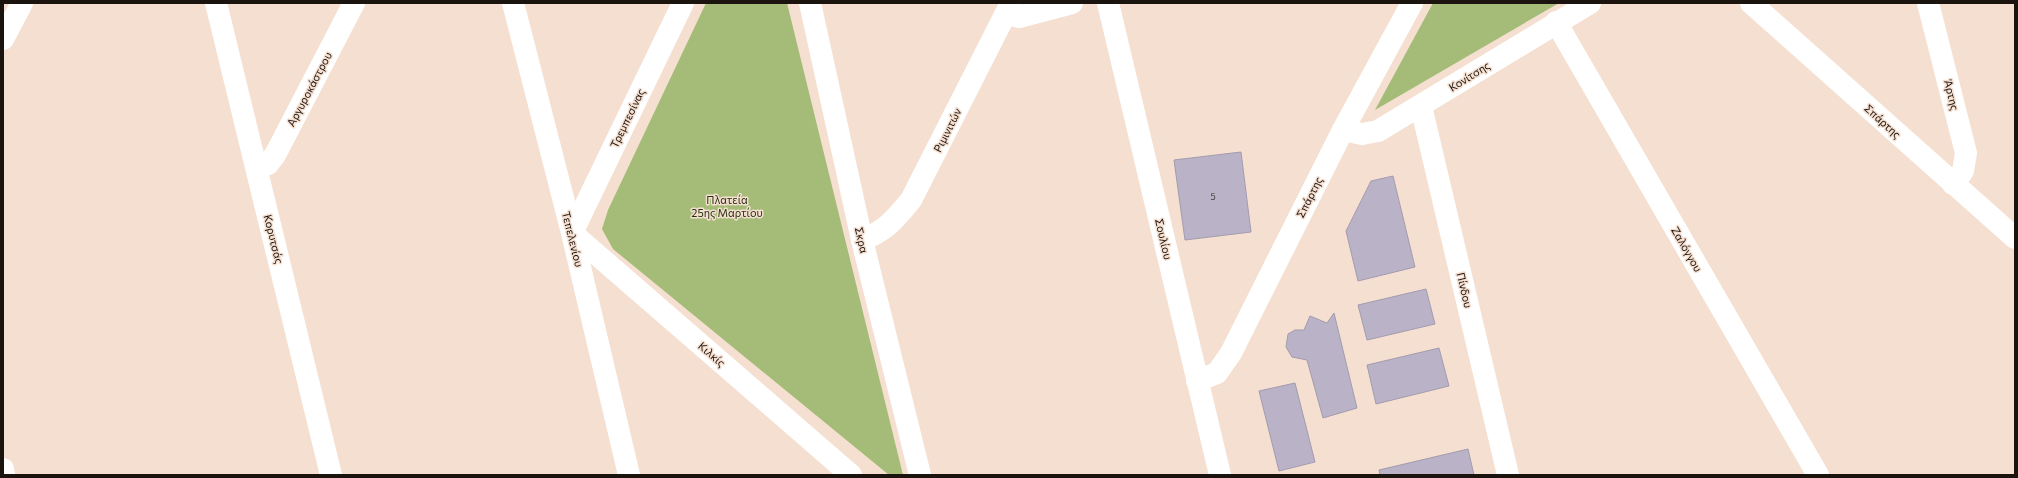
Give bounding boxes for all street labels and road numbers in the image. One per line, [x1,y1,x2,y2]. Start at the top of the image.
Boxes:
street label: Αργυροκάστρου [284,49,334,129]
street label: Κονίτσης [1446,58,1492,94]
street label: Άρτης [1942,77,1962,112]
street label: Τρεμπεσίνας [607,86,647,150]
street label: Σπάρτης [1862,101,1904,141]
street label: Ριμινιτών [930,106,964,154]
street label: Σπάρτης [1293,174,1325,220]
street label: Τεπελενίου [560,210,586,268]
street label: Κορυτσάς [262,213,286,265]
street label: Σουλίου [1153,217,1175,261]
street label: Ζαλόγγου [1669,224,1705,274]
street label: Σκρα [853,226,871,255]
street label: Πίνδου [1455,271,1475,309]
street label: Κιλκίς [696,339,728,369]

